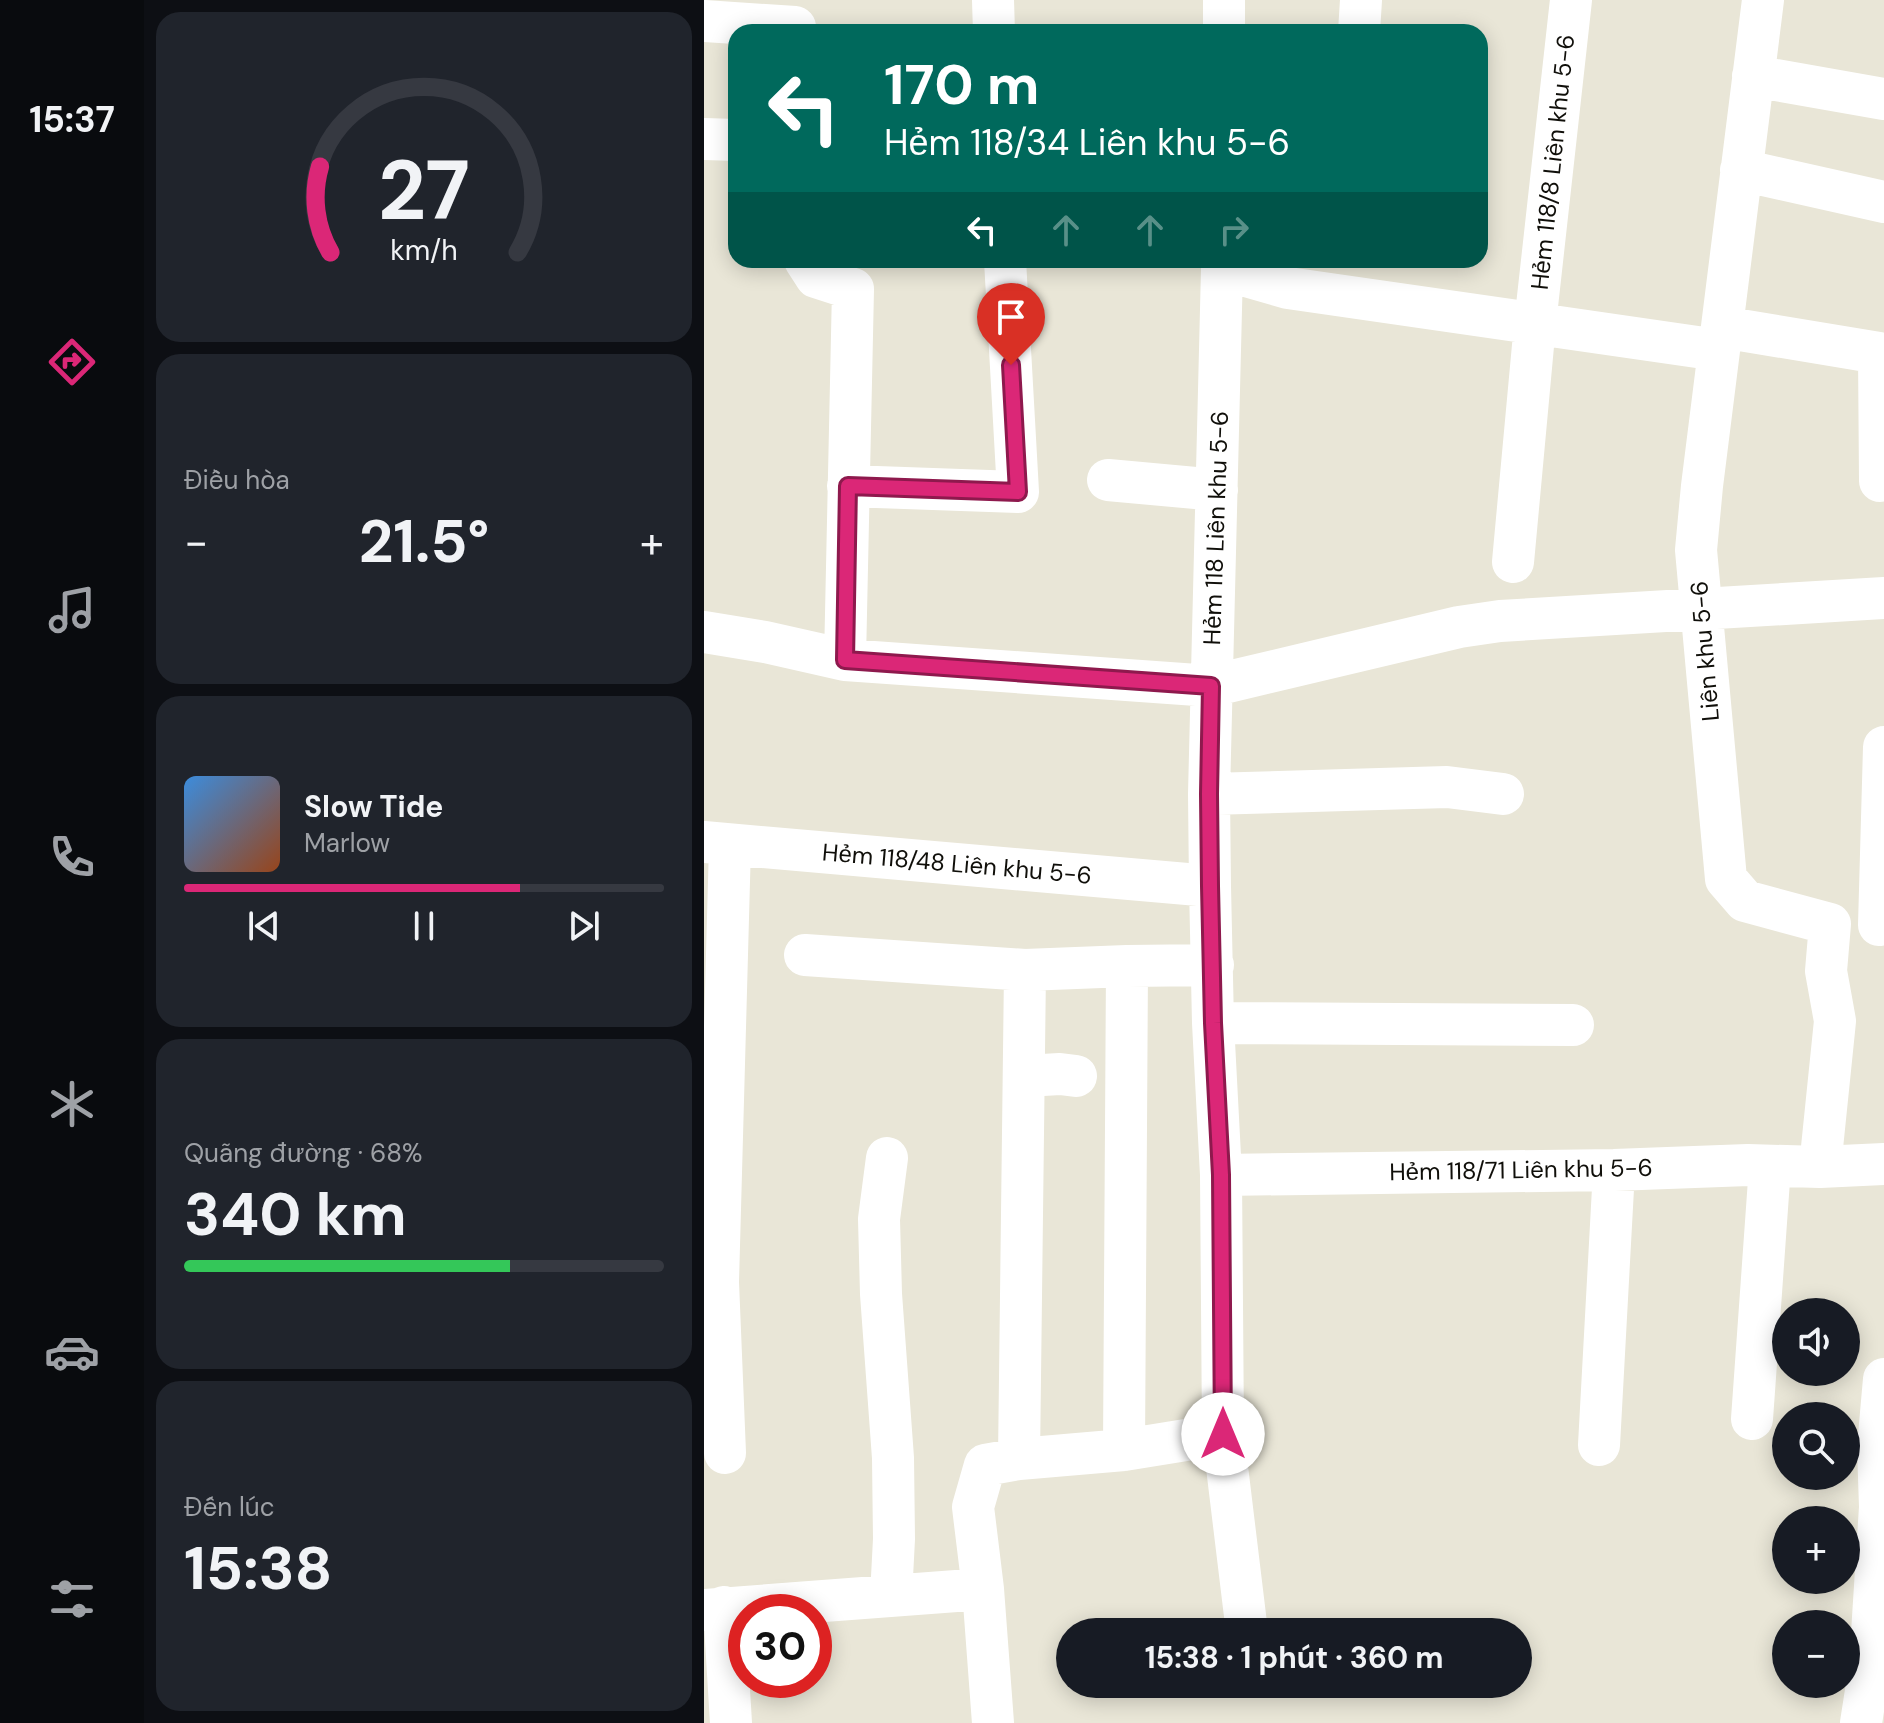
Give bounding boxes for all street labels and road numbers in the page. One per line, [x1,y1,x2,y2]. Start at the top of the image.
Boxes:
street label: Hẻm 118/8 Liên khu 5-6 [1524,33,1581,291]
street label: Hẻm 118 Liên khu 5-6 [1196,410,1235,646]
street label: Liên khu 5-6 [1683,579,1726,723]
street label: Hẻm 118/48 Liên khu 5-6 [821,836,1093,891]
street label: Hẻm 118/71 Liên khu 5-6 [1389,1152,1653,1187]

